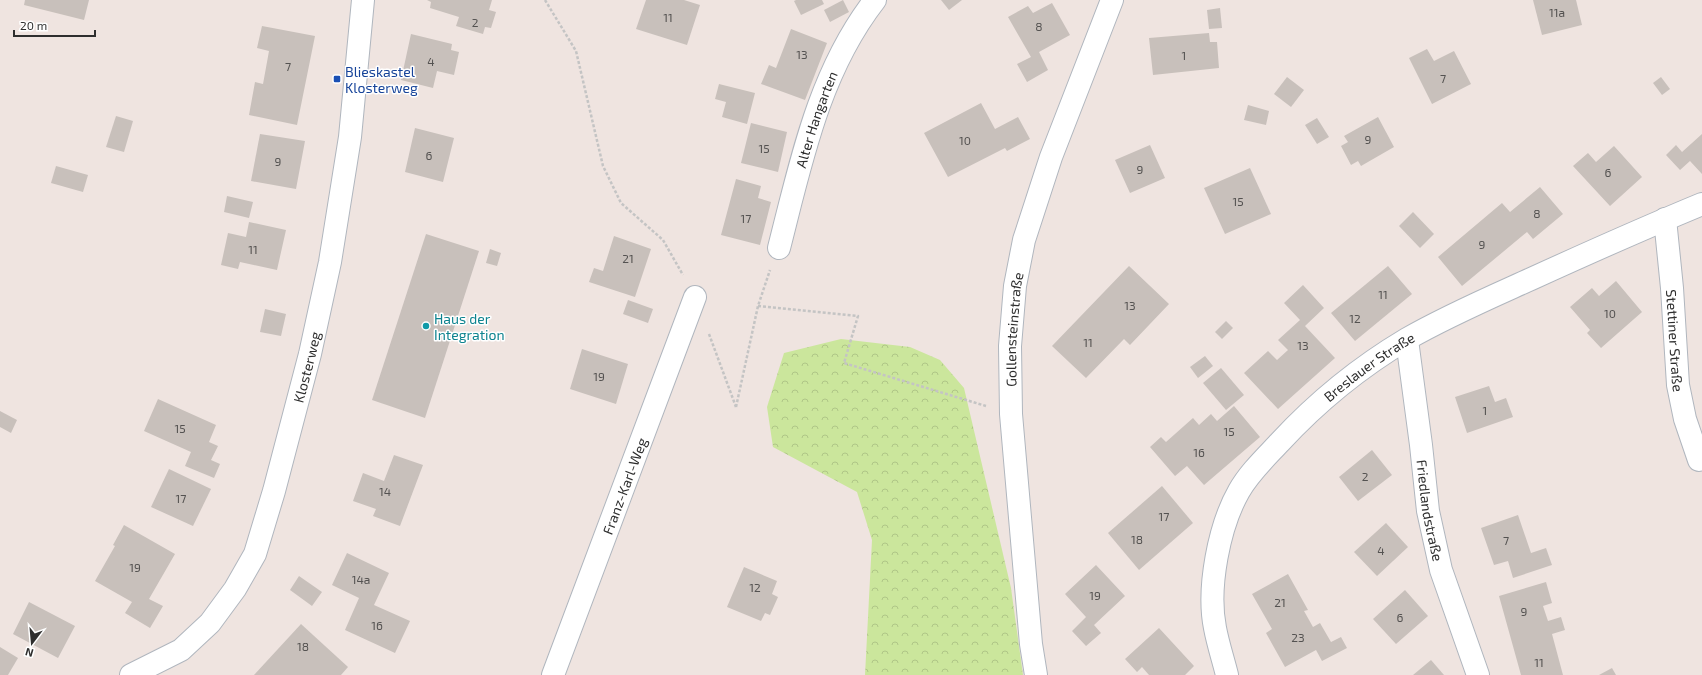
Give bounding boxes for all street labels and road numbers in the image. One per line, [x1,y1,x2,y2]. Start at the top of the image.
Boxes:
street label: Alter Hangarten [791,68,840,170]
street label: Gollensteinstraße [1002,271,1026,387]
street label: Stettiner Straße [1664,289,1688,393]
street label: Breslauer Straße [1320,328,1417,405]
street label: Klosterweg [289,330,323,404]
street label: Franz-Karl-Weg [598,435,650,537]
street label: Friedlandstraße [1414,459,1447,563]

